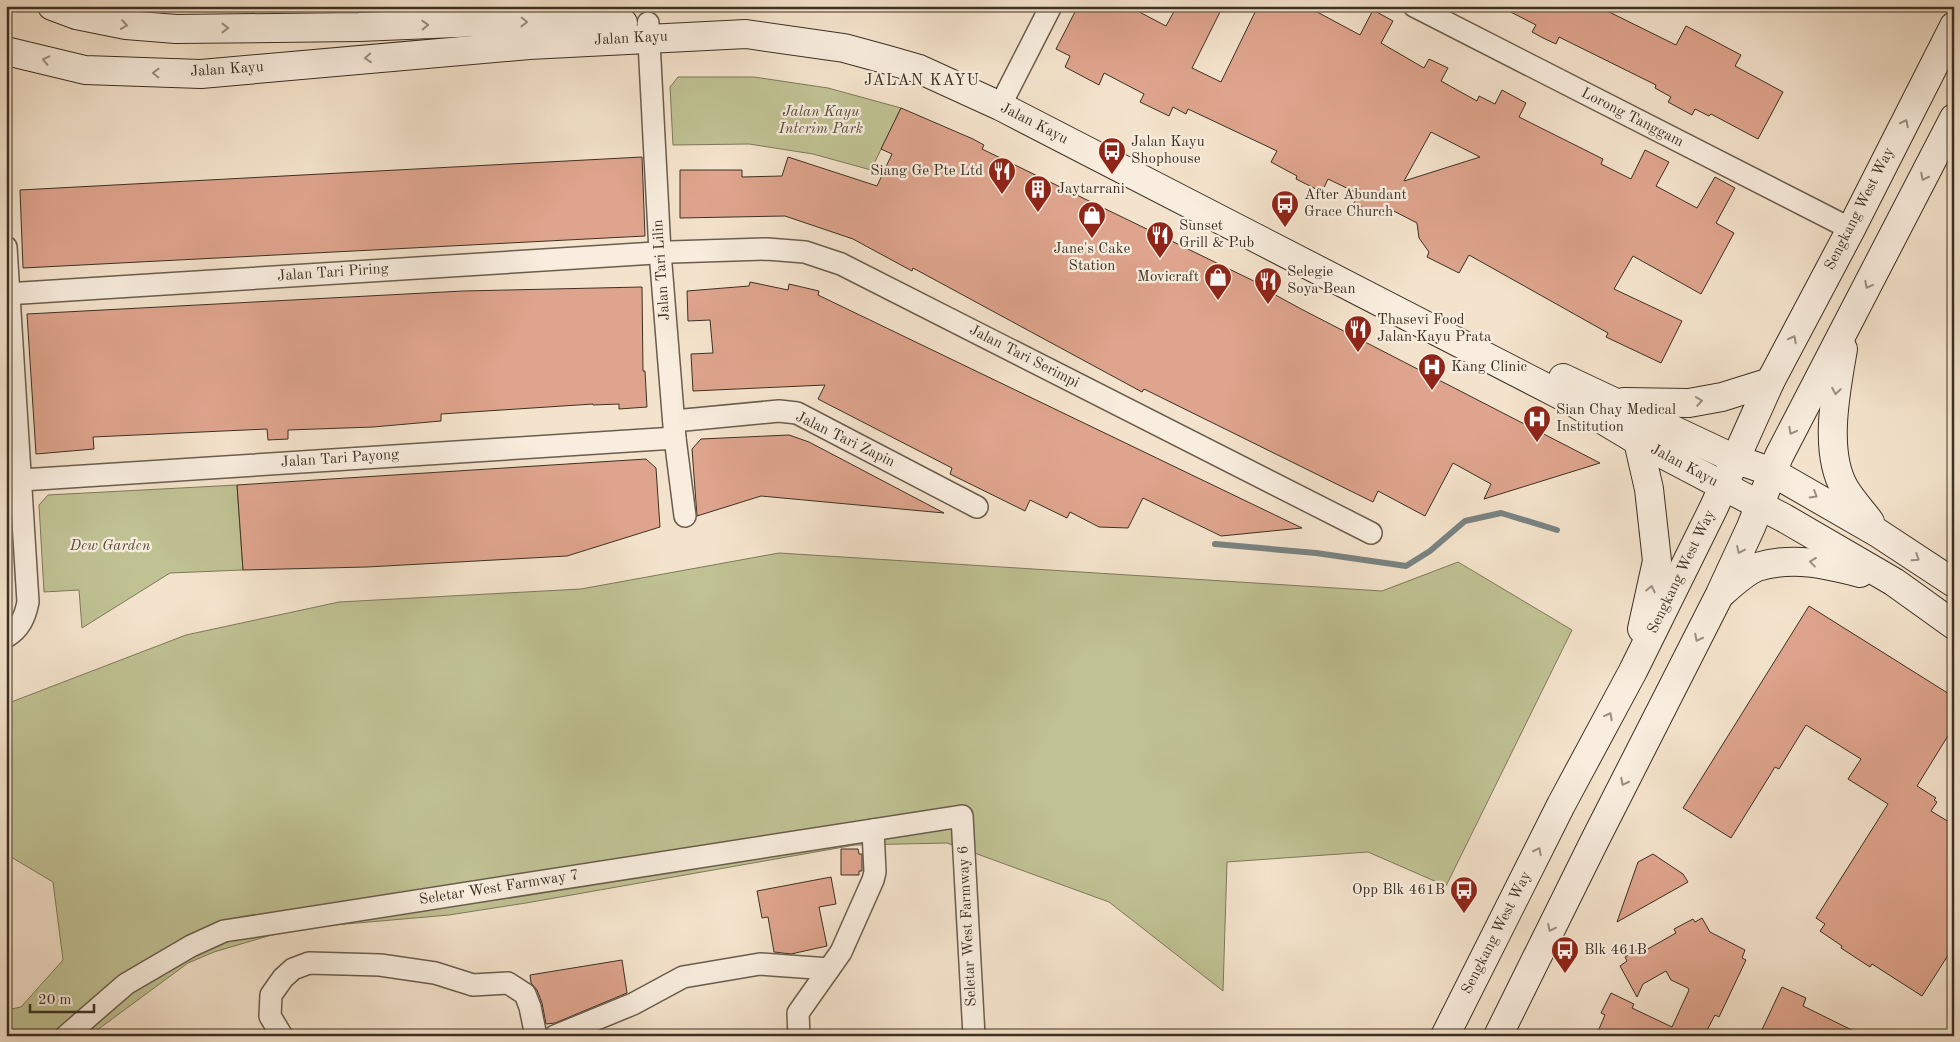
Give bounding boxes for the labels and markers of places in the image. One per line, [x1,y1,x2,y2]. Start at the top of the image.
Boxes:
place label: Jalan Kayu Shophouse [1131,135,1205,167]
bus stop icon: Jalan Kayu Shophouse [1097,136,1127,175]
restaurant icon: Siang Ge Pte Ltd [987,156,1017,195]
place label: Siang Ge Pte Ltd [870,164,983,179]
building icon: Jaytarrani [1023,174,1053,213]
place label: Jaytarrani [1057,182,1125,197]
place label: After Abundant Grace Church [1304,188,1407,220]
bus stop icon: After Abundant Grace Church [1270,189,1300,228]
shop icon: Jane's Cake Station [1077,200,1107,239]
place label: Sunset Grill & Pub [1179,219,1254,251]
restaurant icon: Sunset Grill & Pub [1145,220,1175,259]
place label: Jane's Cake Station [1054,242,1131,274]
shop icon: Movicraft [1203,262,1233,301]
place label: Selegie Soya Bean [1287,265,1356,297]
restaurant icon: Selegie Soya Bean [1253,266,1283,305]
place label: Movicraft [1137,270,1199,285]
place label: Thasevi Food Jalan Kayu Prata [1377,313,1492,345]
restaurant icon: Thasevi Food Jalan Kayu Prata [1343,314,1373,353]
hospital icon: Kang Clinic [1417,352,1447,391]
place label: Kang Clinic [1451,360,1527,375]
place label: Sian Chay Medical Institution [1556,403,1676,435]
hospital icon: Sian Chay Medical Institution [1522,404,1552,443]
bus stop icon: Opp Blk 461B [1449,875,1479,914]
place label: Opp Blk 461B [1352,883,1445,898]
bus stop icon: Blk 461B [1550,935,1580,974]
place label: Blk 461B [1584,943,1647,958]

